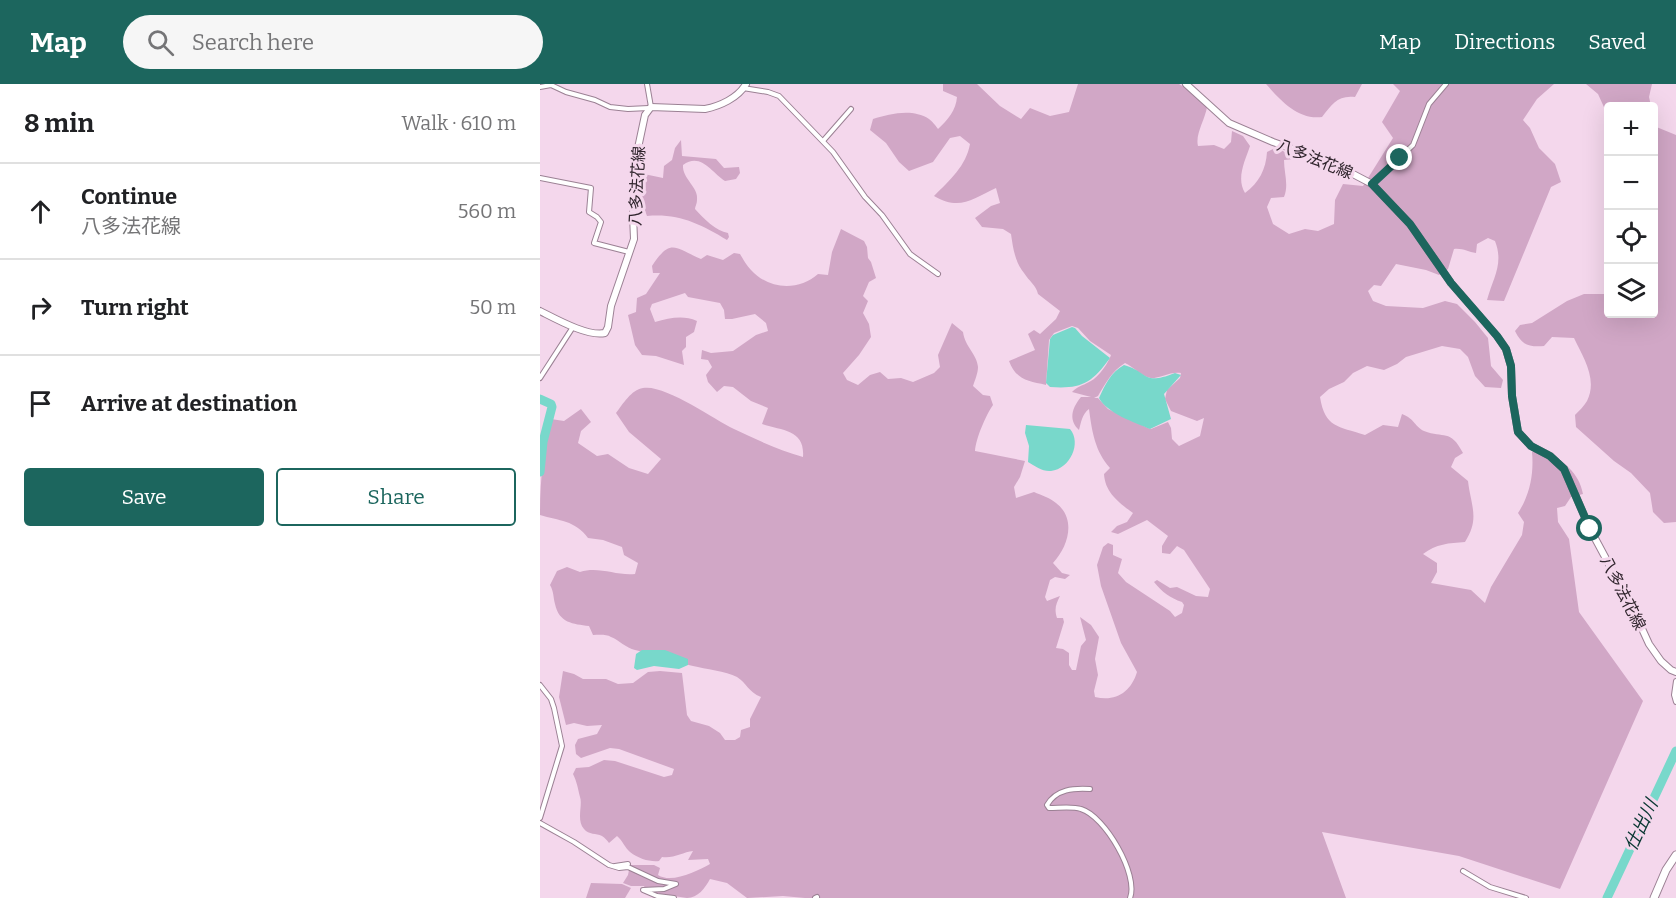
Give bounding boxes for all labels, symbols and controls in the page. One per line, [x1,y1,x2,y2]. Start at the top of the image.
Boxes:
search box [123,15,543,69]
text: Map [30,26,87,59]
icon: search [144,26,177,59]
text: Search here [192,29,314,56]
text: Map [1379,29,1421,55]
text: Directions [1454,29,1555,55]
text: Saved [1588,29,1646,55]
map controls [1604,102,1658,318]
button: + [1604,102,1658,156]
text: 8 min [24,108,94,139]
text: Walk · 610 m [401,111,516,135]
street label: 八多法花線 [1274,135,1356,183]
route end [1386,144,1412,170]
street label: 八多法花線 [625,146,649,226]
button: − [1604,156,1658,210]
text: Continue [81,183,177,210]
icon: ahead [24,195,57,228]
text: 560 m [458,199,516,223]
button: locate [1604,210,1658,264]
text: 八多法花線 [81,214,181,238]
button: layers [1604,264,1658,318]
icon: right [24,291,57,324]
text: Turn right [81,294,189,321]
text: 50 m [469,295,516,319]
icon: arrive [24,387,57,420]
text: Arrive at destination [81,390,297,417]
button: Save [24,468,264,526]
button: Share [276,468,516,526]
route start [1576,515,1602,541]
street label: 八多法花線 [1596,553,1650,633]
water label: 仕出川 [1620,794,1663,854]

